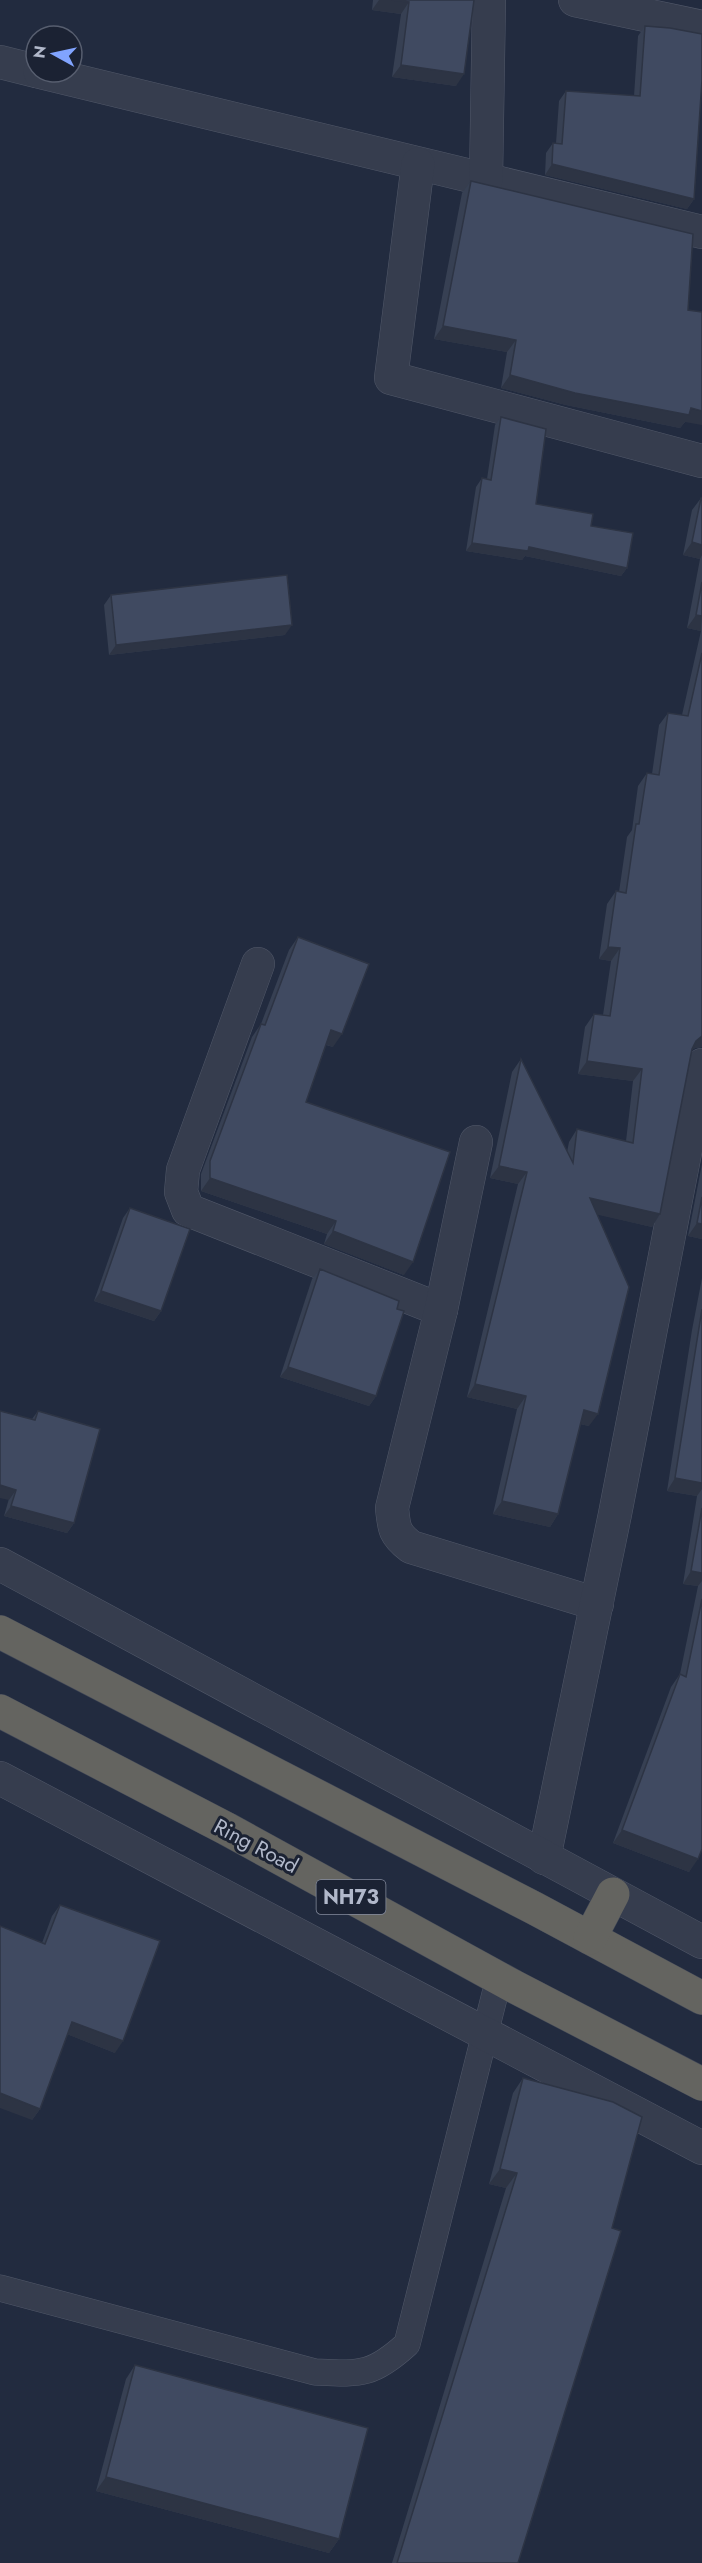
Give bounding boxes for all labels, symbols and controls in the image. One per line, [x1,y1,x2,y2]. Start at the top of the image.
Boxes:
north arrow [24,24,84,84]
text: N [27,44,52,60]
street label: Ring Road [208,1811,304,1881]
road number: NH73 [316,1880,386,1914]

